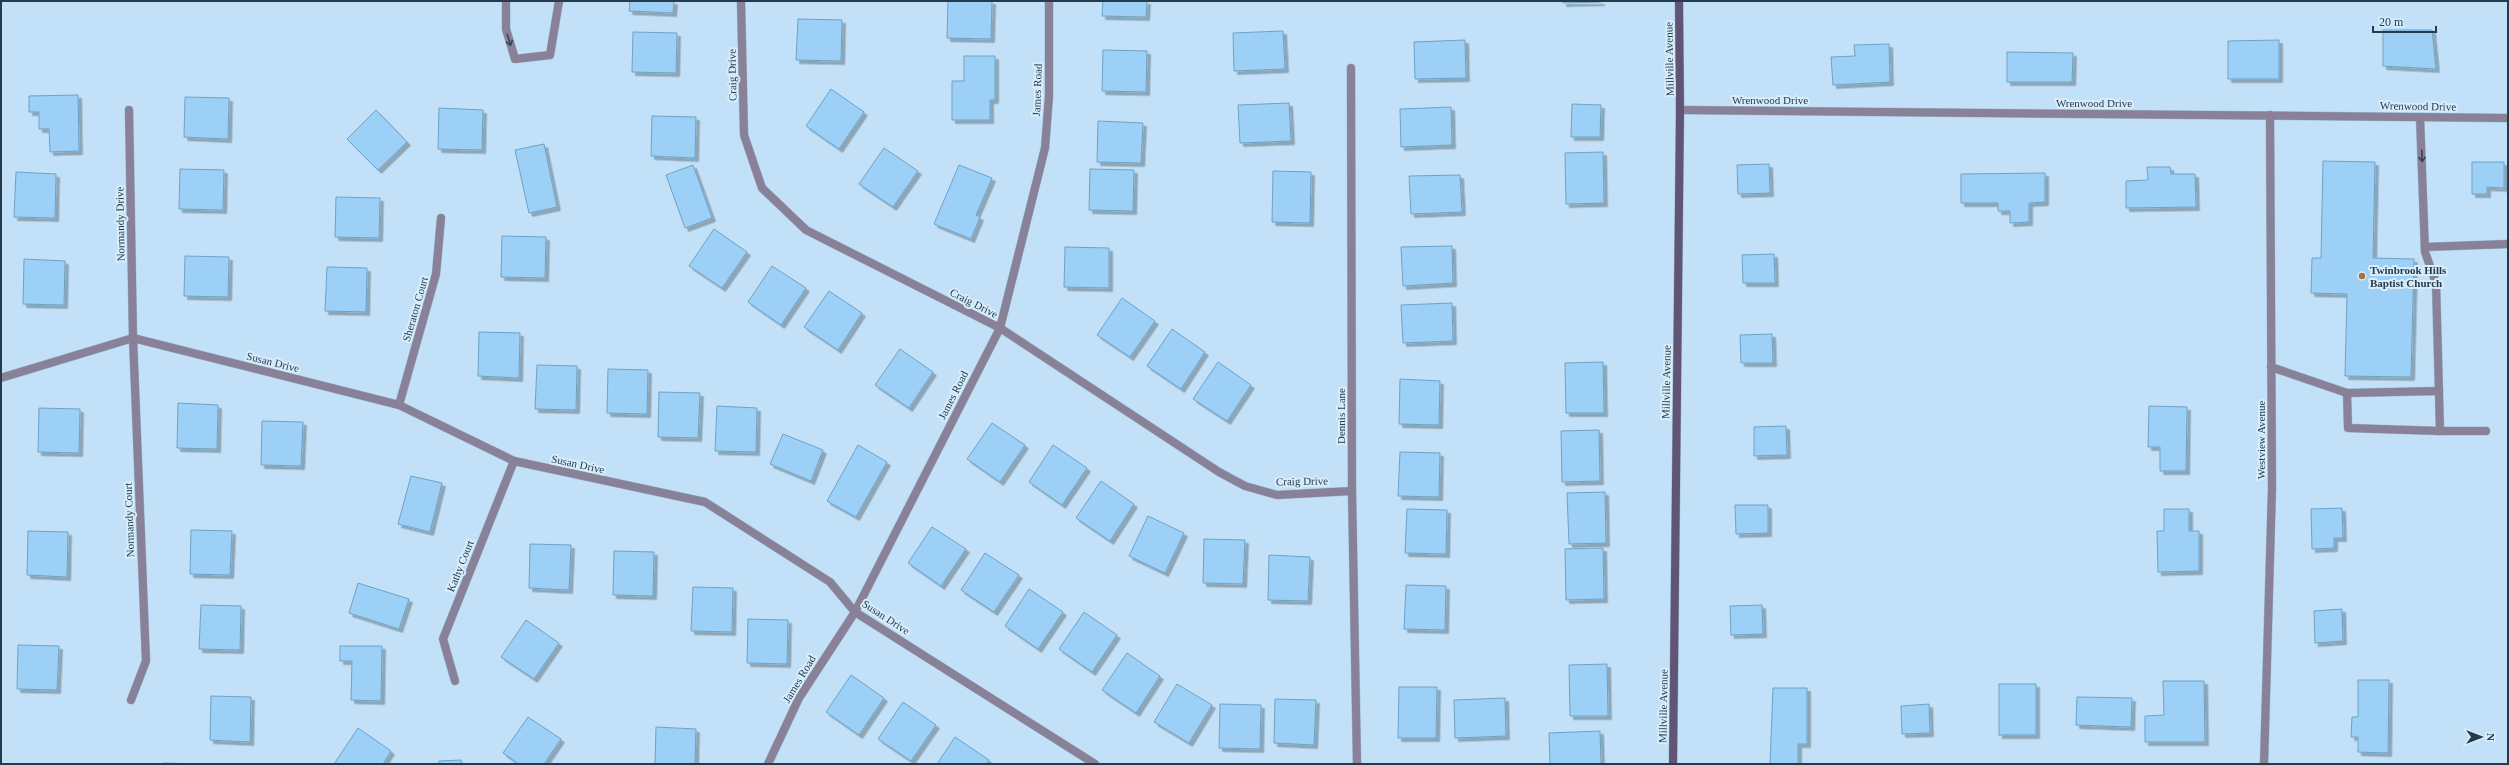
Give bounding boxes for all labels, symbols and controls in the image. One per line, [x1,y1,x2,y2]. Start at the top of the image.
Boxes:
scale bar [2373,8,2436,34]
text: 20 m [2379,15,2404,29]
street label: Millville Avenue [1662,22,1676,96]
one-way arrow [506,33,513,46]
street label: Craig Drive [726,49,738,101]
street label: James Road [1030,63,1044,117]
street label: Wrenwood Drive [1732,94,1808,106]
street label: Wrenwood Drive [2056,97,2132,109]
street label: Wrenwood Drive [2380,99,2456,113]
one-way arrow [2418,149,2425,162]
street label: Normandy Drive [113,186,127,262]
place label: Twinbrook Hills Baptist Church [2370,264,2447,289]
marker: Twinbrook Hills Baptist Church [2357,271,2367,281]
street label: Sheraton Court [400,275,430,343]
street label: Craig Drive [948,286,1000,320]
street label: Millville Avenue [1659,345,1673,419]
street label: Susan Drive [245,350,301,374]
street label: James Road [936,368,971,421]
street label: Dennis Lane [1335,388,1347,444]
street label: Westview Avenue [2255,401,2267,479]
street label: Susan Drive [550,453,606,476]
street label: Craig Drive [1276,475,1328,487]
street label: Normandy Court [122,482,136,558]
street label: Kathy Court [444,538,476,594]
street label: Susan Drive [860,597,912,637]
street label: James Road [780,653,818,705]
street label: Millville Avenue [1656,669,1670,743]
north arrow [2461,717,2501,757]
text: N [2485,733,2497,741]

